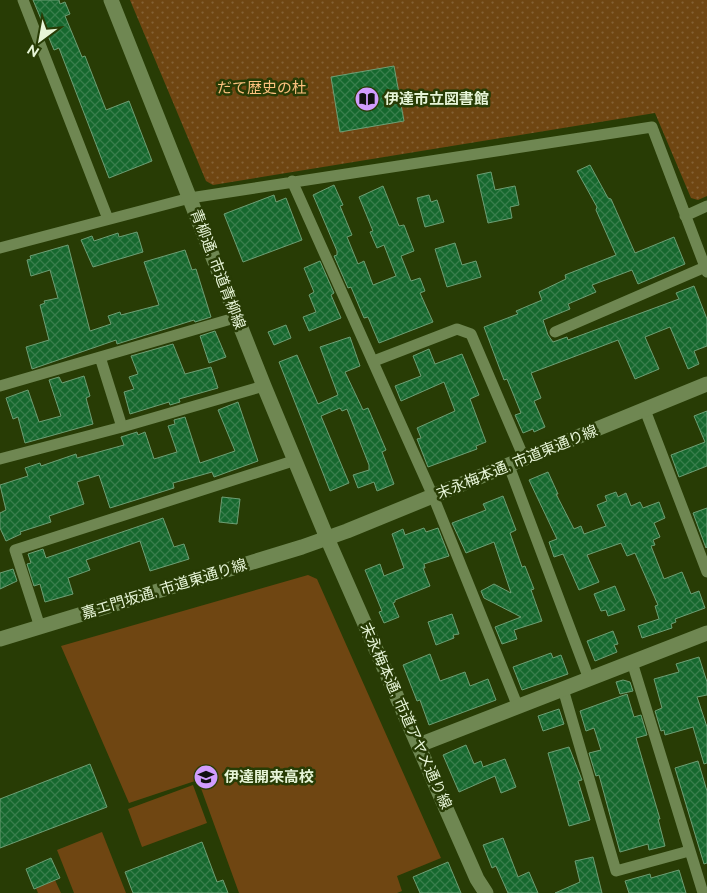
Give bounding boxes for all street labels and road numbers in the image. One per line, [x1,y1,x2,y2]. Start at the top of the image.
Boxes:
street label: 青柳通, 市道青柳線 [187,206,249,332]
street label: 末永梅本通, 市道東通り線 [434,421,600,503]
street label: 嘉エ門坂通, 市道東通り線 [79,555,249,623]
street label: 末永梅本通, 市道アヤメ通り線 [357,620,455,812]

